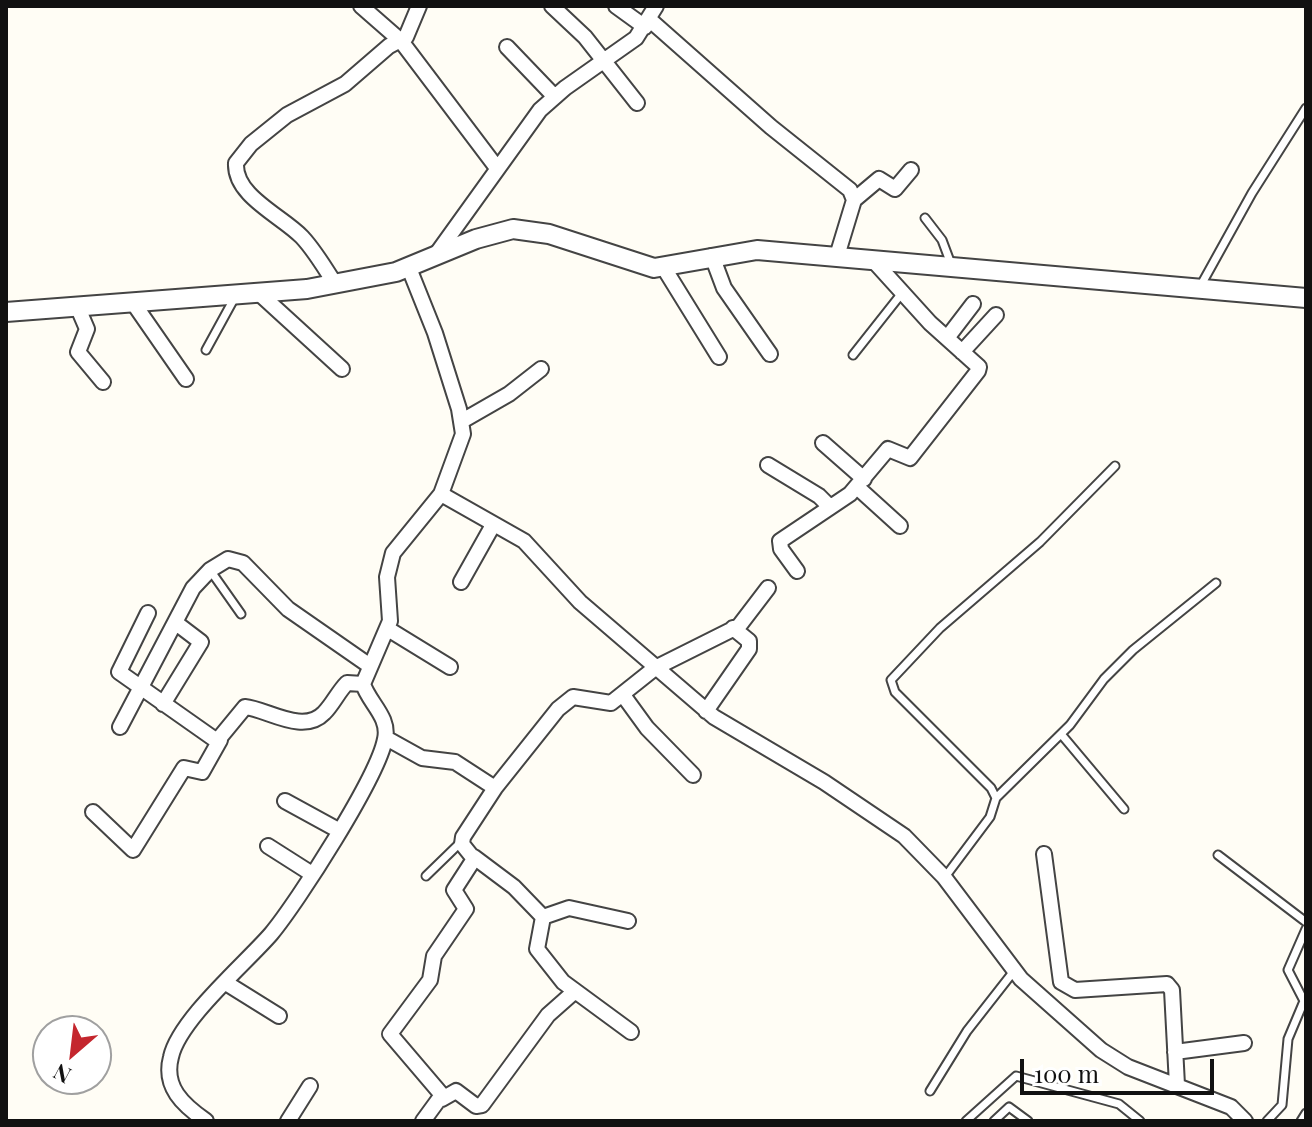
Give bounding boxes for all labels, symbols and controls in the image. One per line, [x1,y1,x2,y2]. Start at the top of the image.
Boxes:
north arrow [32,1015,112,1095]
scale bar [1024,1043,1218,1093]
text: N [48,1057,76,1091]
text: 100 m [1034,1057,1099,1089]

